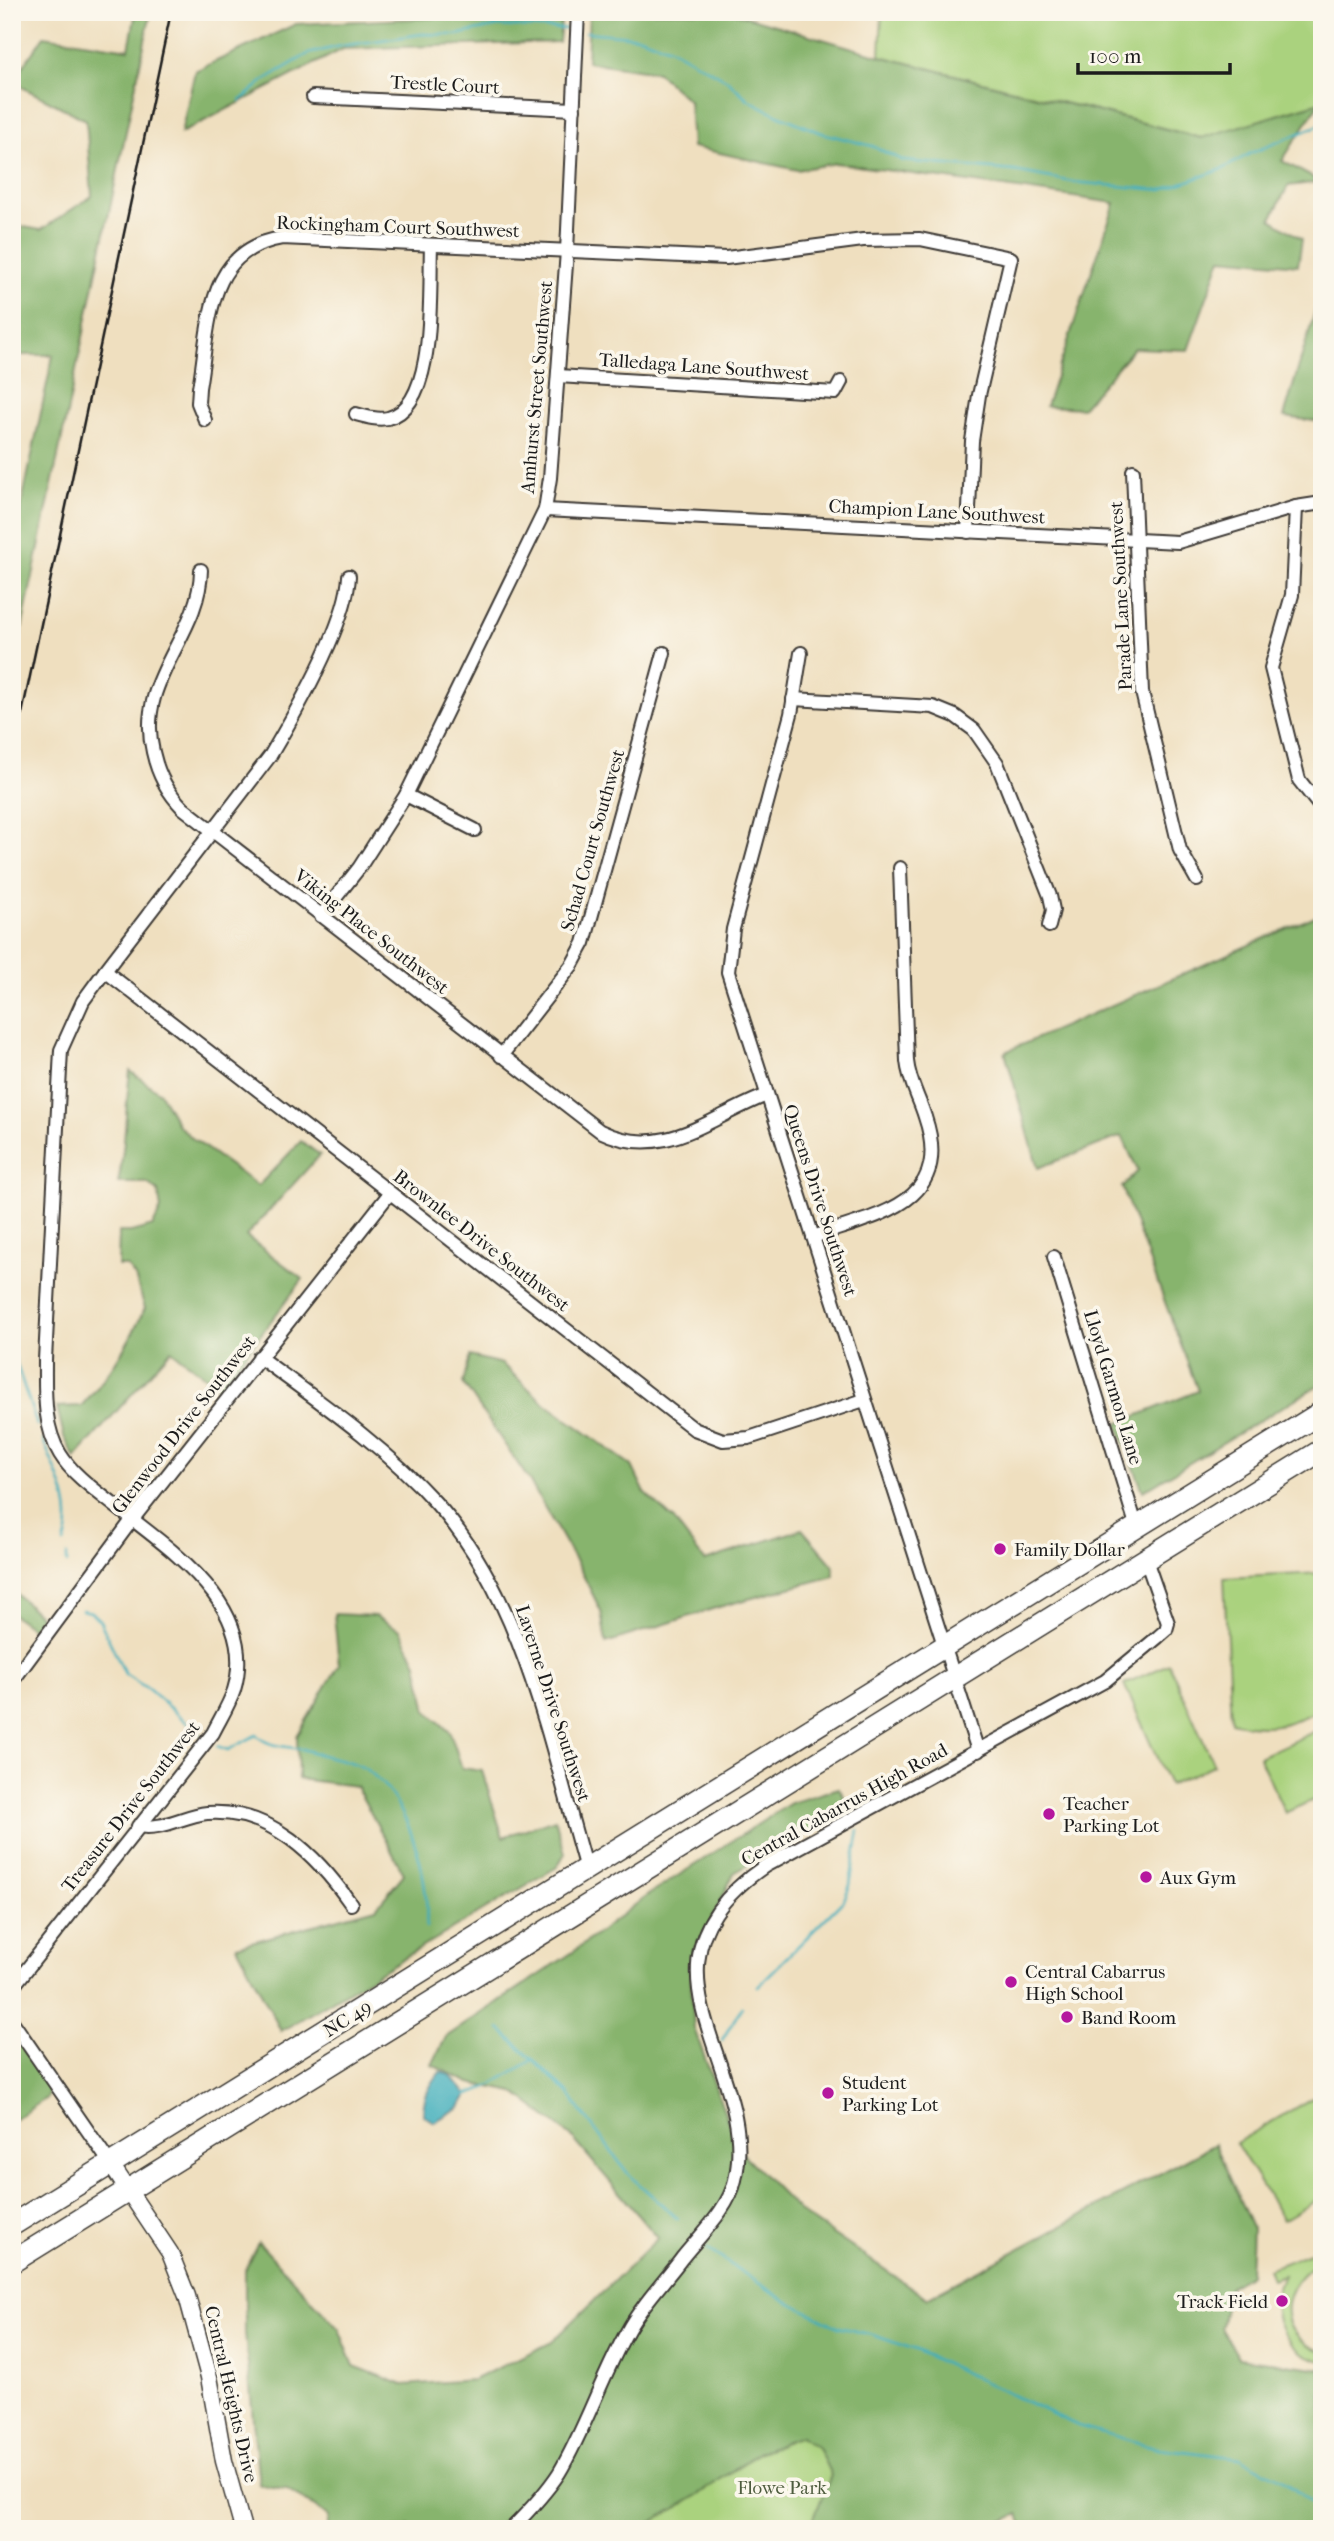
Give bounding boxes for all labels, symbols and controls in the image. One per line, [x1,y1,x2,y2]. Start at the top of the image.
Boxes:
scale bar [1078,32,1231,76]
text: 100 m [1089,44,1142,68]
street label: Trestle Court [390,71,500,99]
street label: Rockingham Court Southwest [276,212,520,242]
street label: Amhurst Street Southwest [517,280,557,495]
street label: Talledaga Lane Southwest [598,349,810,385]
street label: Champion Lane Southwest [828,495,1046,529]
street label: Parade Lane Southwest [1105,501,1137,691]
street label: Schad Court Southwest [556,747,630,934]
street label: Viking Place Southwest [289,864,453,999]
street label: Queens Drive Southwest [779,1101,862,1299]
street label: Brownlee Drive Southwest [389,1165,574,1316]
street label: Lloyd Garmon Lane [1079,1307,1147,1467]
street label: Glenwood Drive Southwest [107,1331,260,1518]
place label: Family Dollar [1014,1539,1126,1561]
marker: Family Dollar [992,1541,1008,1557]
street label: Laverne Drive Southwest [511,1602,595,1805]
street label: Treasure Drive Southwest [57,1716,205,1897]
street label: Central Cabarrus High Road [738,1739,952,1871]
place label: Teacher Parking Lot [1063,1793,1160,1837]
marker: Teacher Parking Lot [1041,1806,1057,1822]
place label: Aux Gym [1159,1867,1236,1889]
marker: Aux Gym [1138,1869,1154,1885]
place label: Central Cabarrus High School [1025,1961,1165,2005]
marker: Central Cabarrus High School [1003,1974,1019,1990]
street label: NC 49 [320,1996,376,2042]
place label: Band Room [1081,2007,1176,2029]
marker: Band Room [1059,2009,1075,2025]
place label: Student Parking Lot [842,2072,939,2116]
marker: Student Parking Lot [820,2085,836,2101]
place label: Track Field [1177,2291,1269,2313]
marker: Track Field [1274,2293,1290,2309]
street label: Central Heights Drive [200,2304,262,2485]
park label: Flowe Park [737,2477,827,2499]

